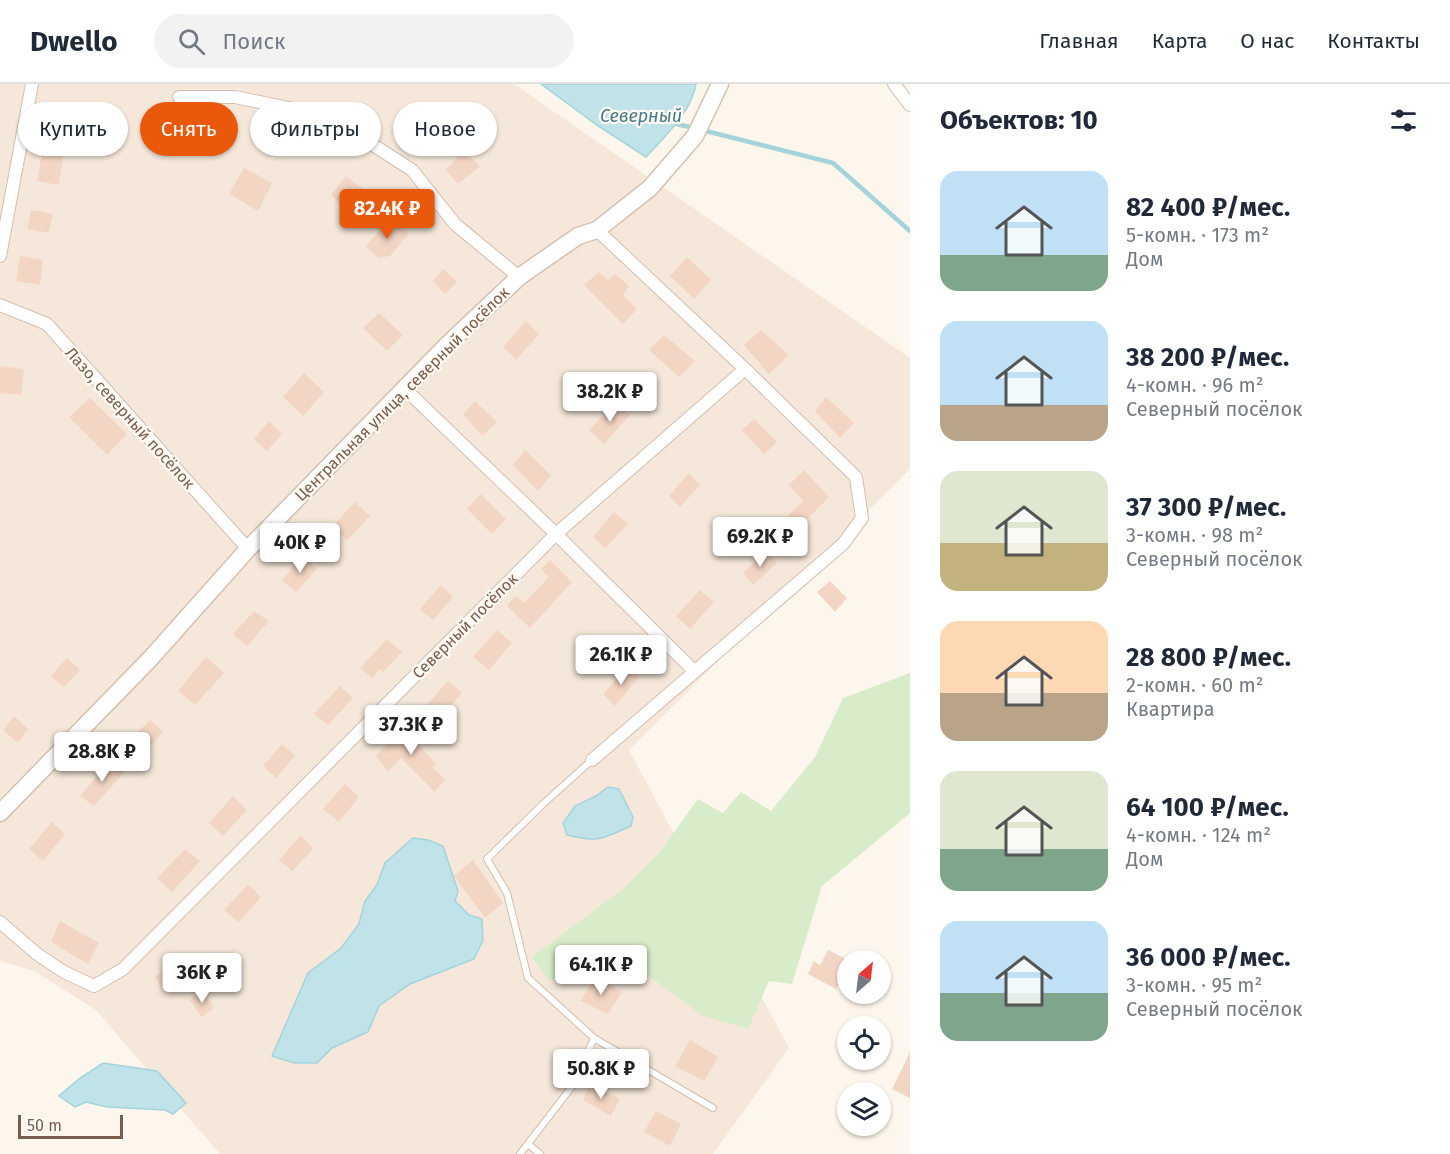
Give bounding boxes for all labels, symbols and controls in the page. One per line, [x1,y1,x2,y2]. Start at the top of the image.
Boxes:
search box [154,14,574,68]
text: Dwello [30,25,118,58]
icon: search [175,25,208,58]
text: Поиск [223,28,285,55]
text: Главная [1039,28,1119,54]
text: Карта [1152,28,1207,54]
text: О нас [1240,28,1294,54]
text: Контакты [1327,28,1420,54]
chip: Купить [18,102,128,156]
chip: Снять [140,102,238,156]
chip: Фильтры [250,102,381,156]
chip: Новое [393,102,497,156]
icon: filters [1387,104,1420,137]
water label: Северный [600,105,682,127]
text: Объектов: 10 [940,105,1098,136]
pin: 82.4K ₽ [332,189,442,240]
text: 82 400 ₽/мес. [1126,192,1290,223]
icon: home [988,195,1060,267]
text: 82.4K ₽ [354,196,420,220]
text: 5-комн. · 173 m² [1126,223,1269,247]
text: Дом [1126,247,1163,271]
street label: Центральная улица, северный посёлок [291,282,514,505]
text: 38 200 ₽/мес. [1126,342,1289,373]
street label: Лазо, северный посёлок [61,343,199,493]
icon: home [988,345,1060,417]
pin: 38.2K ₽ [555,372,665,423]
text: 4-комн. · 96 m² [1126,373,1264,397]
text: 38.2K ₽ [577,379,643,403]
text: Северный посёлок [1126,397,1302,421]
text: 37 300 ₽/мес. [1126,492,1286,523]
icon: home [988,495,1060,567]
pin: 69.2K ₽ [705,517,815,568]
pin: 40K ₽ [258,523,342,574]
text: 3-комн. · 98 m² [1126,523,1263,547]
text: 69.2K ₽ [727,524,793,548]
text: 40K ₽ [274,530,326,554]
text: Северный посёлок [1126,547,1302,571]
street label: Северный посёлок [408,569,522,683]
pin: 26.1K ₽ [566,635,676,686]
text: 26.1K ₽ [590,642,653,666]
text: 28 800 ₽/мес. [1126,642,1291,673]
icon: home [988,645,1060,717]
text: 2-комн. · 60 m² [1126,673,1263,697]
text: Квартира [1126,697,1215,721]
pin: 37.3K ₽ [356,705,466,756]
text: 37.3K ₽ [379,712,443,736]
pin: 28.8K ₽ [47,732,157,783]
text: 28.8K ₽ [68,739,136,763]
text: 64 100 ₽/мес. [1126,792,1289,823]
icon: home [988,795,1060,867]
text: 4-комн. · 124 m² [1126,823,1271,847]
text: Дом [1126,847,1163,871]
text: 36 000 ₽/мес. [1126,942,1291,973]
pin: 64.1K ₽ [546,945,656,996]
icon: home [988,945,1060,1017]
north arrow [837,950,891,1004]
map controls [837,950,891,1136]
text: 64.1K ₽ [569,952,633,976]
pin: 36K ₽ [160,953,244,1004]
text: 36K ₽ [177,960,227,984]
text: 3-комн. · 95 m² [1126,973,1262,997]
text: Северный посёлок [1126,997,1302,1021]
button: locate [837,1016,891,1070]
pin: 50.8K ₽ [546,1049,656,1100]
text: 50.8K ₽ [567,1056,635,1080]
button: layers [837,1082,891,1136]
scale bar [18,1112,123,1140]
text: 50 m [27,1116,62,1135]

